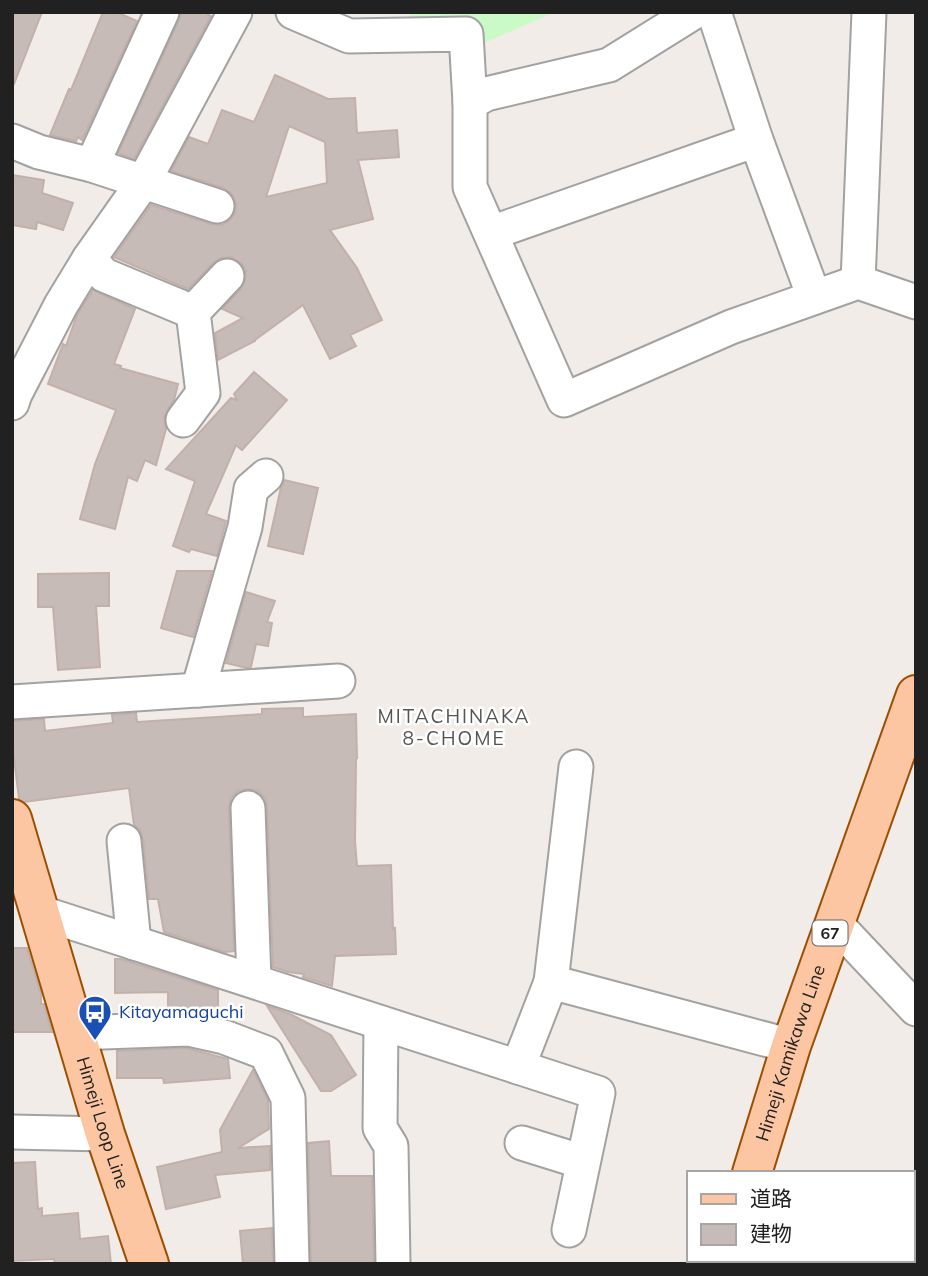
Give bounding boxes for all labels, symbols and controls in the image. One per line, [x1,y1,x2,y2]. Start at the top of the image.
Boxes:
district label: MITACHINAKA 8-CHOME [377,704,531,750]
road number: 67 [812,920,848,945]
street label: Himeji Kamikawa Line [750,961,830,1144]
bus stop icon: Kitayamaguchi [76,993,114,1042]
place label: Kitayamaguchi [119,1000,243,1023]
street label: Himeji Loop Line [72,1054,135,1192]
legend [687,1171,914,1262]
text: 道路 [750,1185,792,1211]
text: 建物 [750,1220,792,1246]

